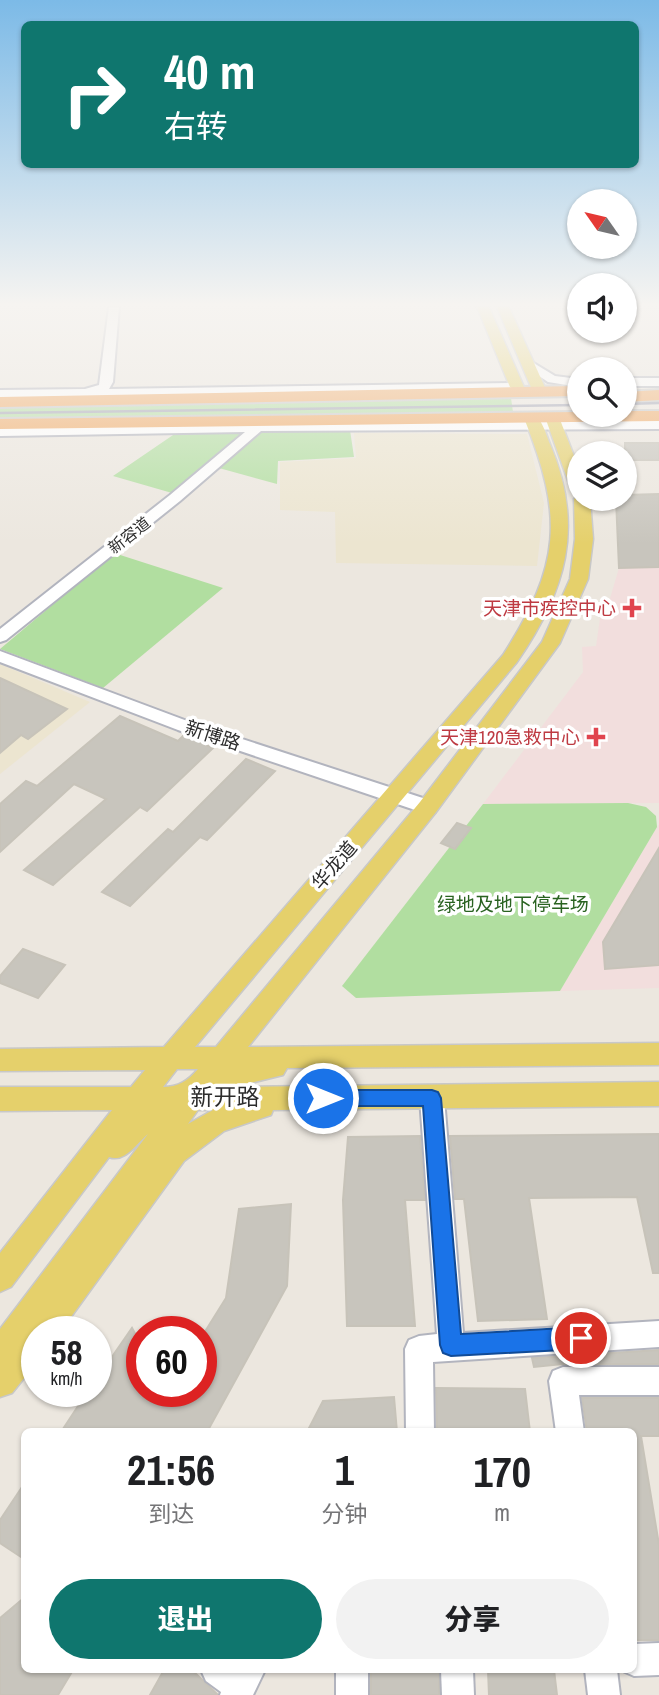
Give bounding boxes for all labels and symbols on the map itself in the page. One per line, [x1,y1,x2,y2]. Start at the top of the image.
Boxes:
north arrow [567,189,637,259]
street label: 新容道 [103,512,155,558]
place label: 天津市疾控中心 [483,595,616,621]
marker: 天津市疾控中心 [622,598,642,618]
street label: 新博路 [182,714,244,756]
place label: 天津120急救中心 [440,724,580,750]
marker: 天津120急救中心 [586,727,606,747]
street label: 华龙道 [305,835,363,895]
park label: 绿地及地下停车场 [437,891,589,917]
position arrow [286,1061,360,1135]
street label: 新开路 [191,1081,260,1112]
pin [551,1308,611,1368]
speed limit sign: 60 [126,1316,217,1407]

